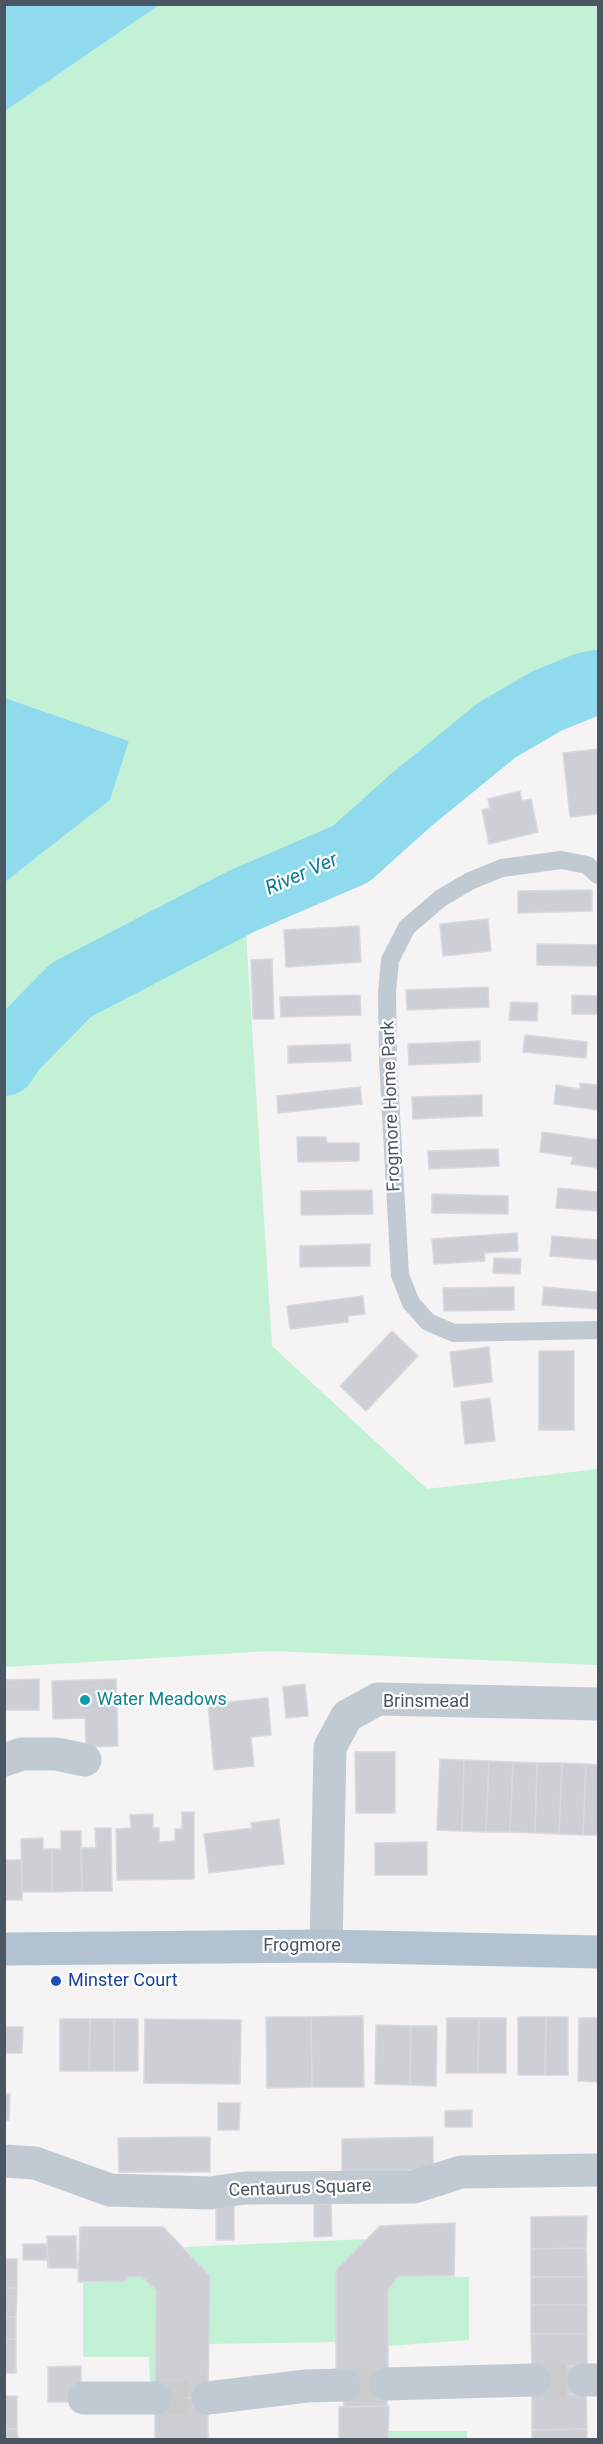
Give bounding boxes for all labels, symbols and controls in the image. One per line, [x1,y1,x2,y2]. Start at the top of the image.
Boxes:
water label: River Ver [262,848,342,902]
street label: Frogmore Home Park [378,1020,406,1192]
place label: Water Meadows [97,1689,227,1711]
street label: Brinsmead [383,1691,469,1713]
marker: Water Meadows [78,1693,92,1707]
street label: Frogmore [263,1935,341,1957]
place label: Minster Court [68,1970,178,1992]
marker: Minster Court [49,1974,63,1988]
street label: Centaurus Square [228,2176,372,2202]

